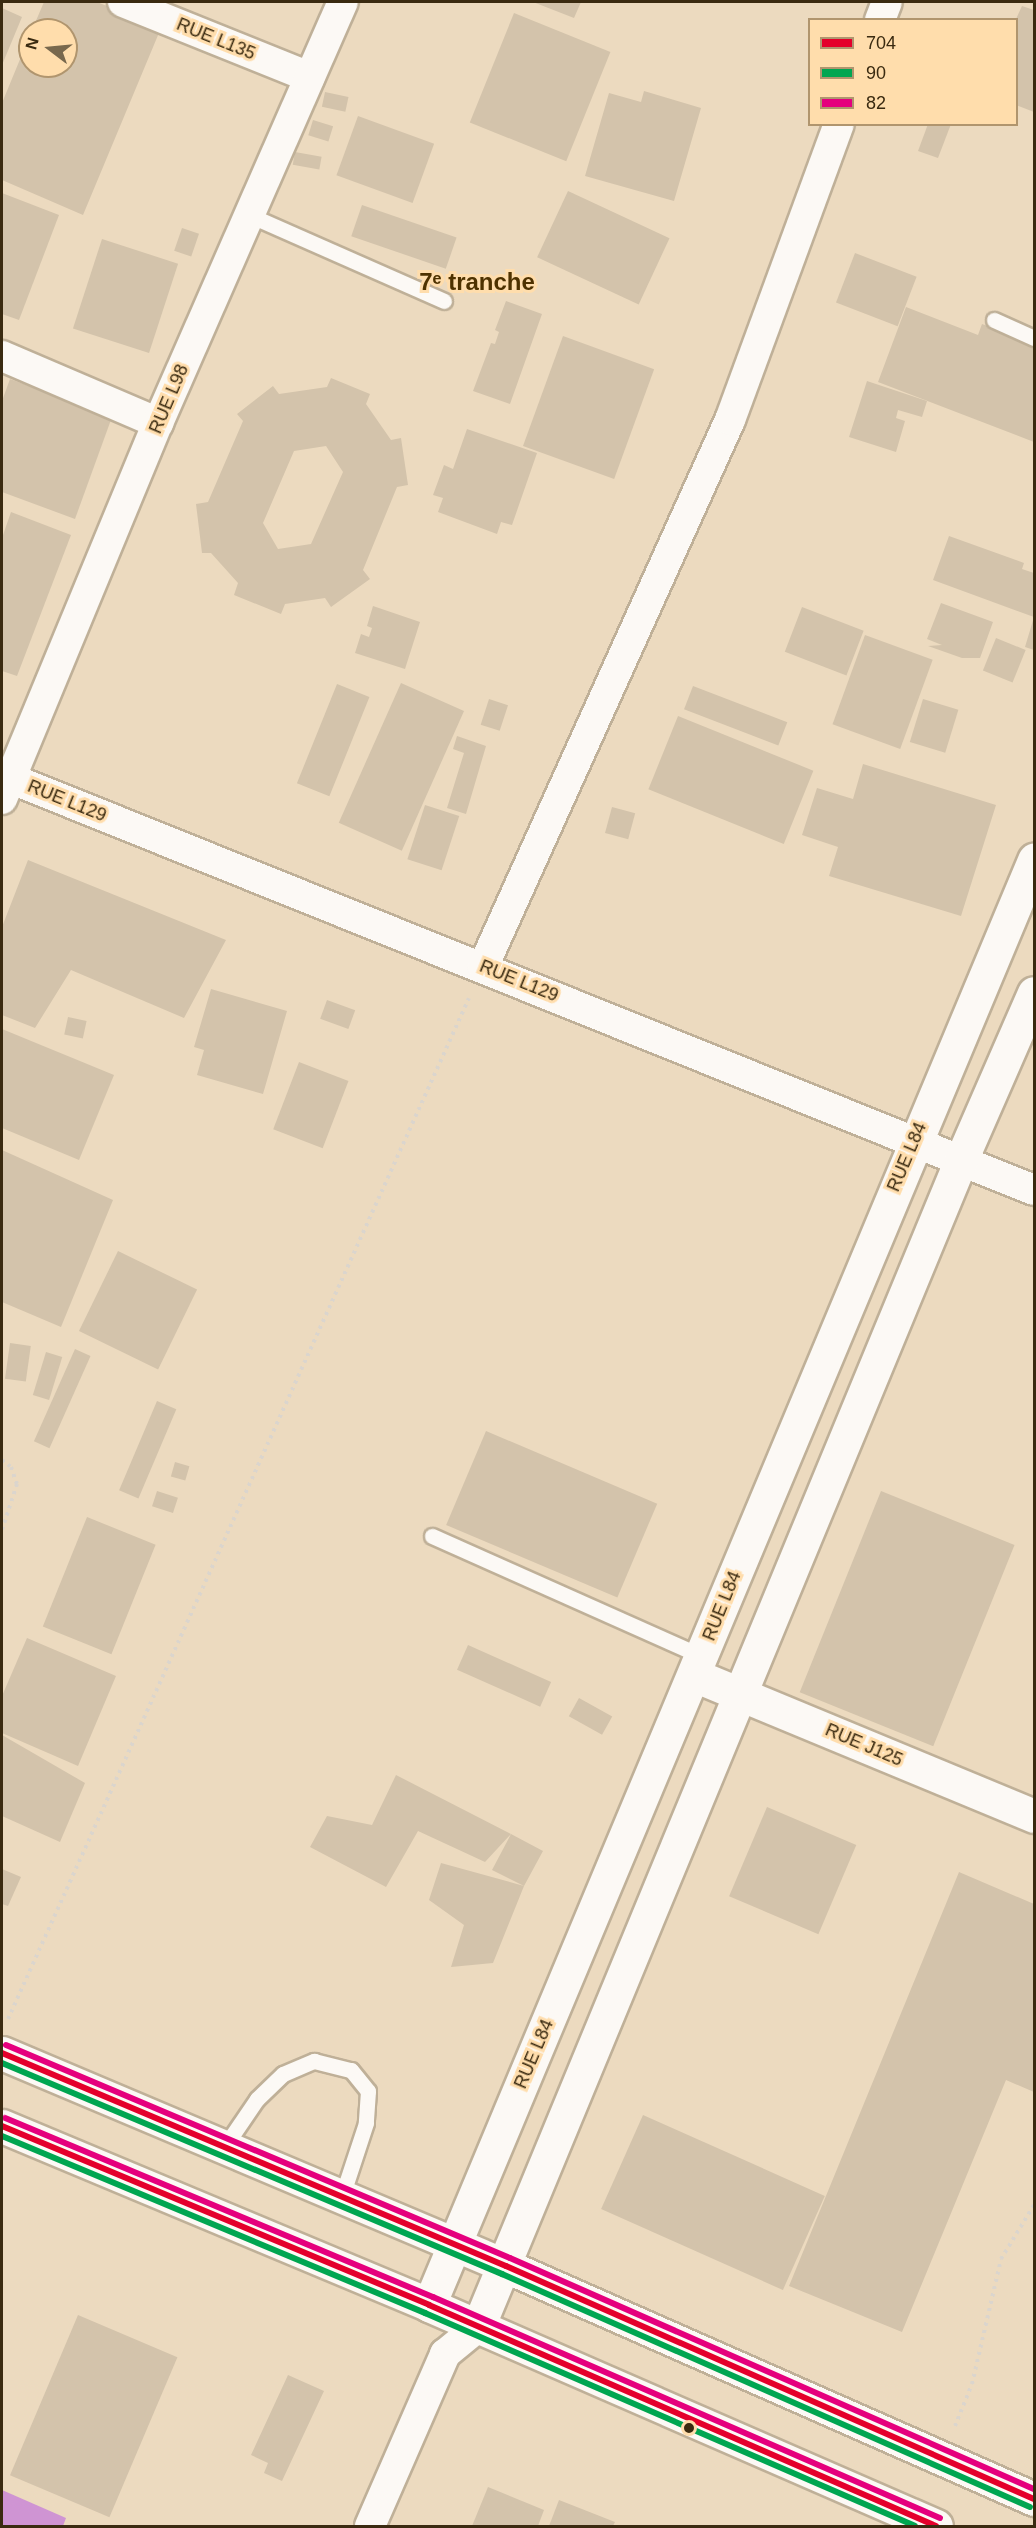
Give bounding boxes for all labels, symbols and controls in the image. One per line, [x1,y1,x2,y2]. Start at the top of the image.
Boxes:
street label: RUE L135 [173,13,259,65]
north arrow [18,18,78,78]
legend [808,18,1018,126]
text: 704 [866,33,896,53]
text: N [22,36,42,51]
text: 90 [866,63,886,83]
text: 82 [866,93,886,113]
district label: 7ᵉ tranche [419,268,535,296]
street label: RUE L98 [145,361,193,437]
street label: RUE L129 [24,775,110,827]
street label: RUE L129 [476,955,562,1007]
street label: RUE L84 [883,1119,931,1195]
street label: RUE L84 [698,1568,746,1644]
street label: RUE J125 [822,1719,906,1771]
street label: RUE L84 [510,2016,558,2092]
unlabelled marker [683,2422,695,2434]

